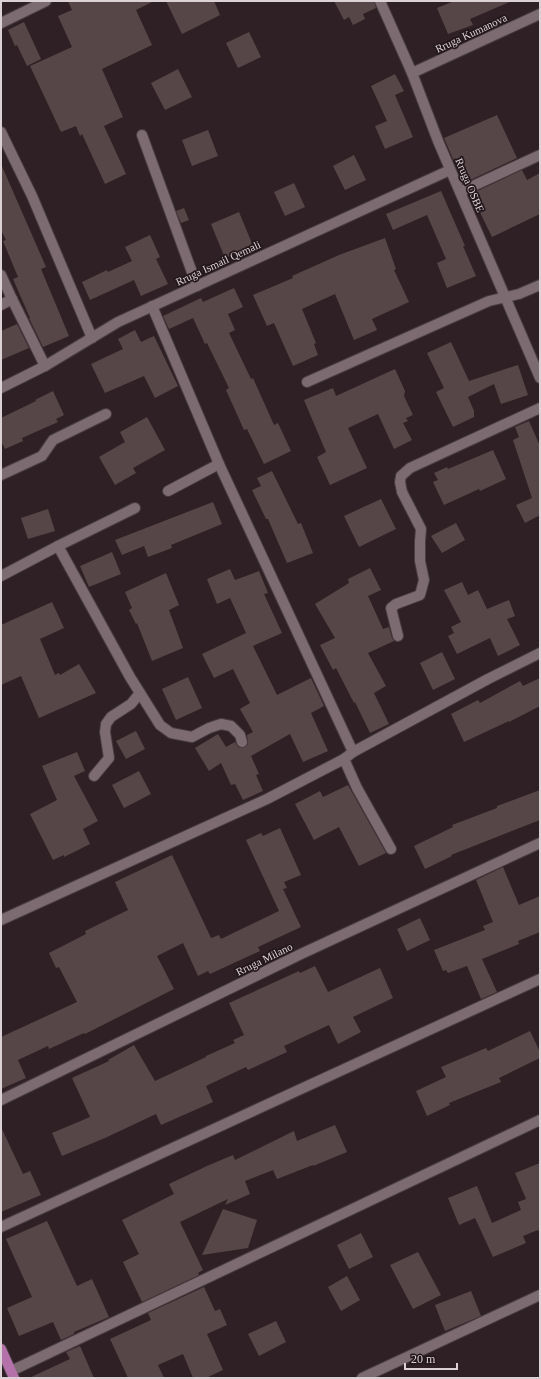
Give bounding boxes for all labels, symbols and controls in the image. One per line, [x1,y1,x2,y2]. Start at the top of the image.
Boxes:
street label: Rruga Kumanova [433,11,509,55]
street label: Rruga OSBE [453,156,487,214]
street label: Rruga Ismail Qemali [174,238,262,288]
street label: Rruga Milano [234,940,295,978]
scale bar [405,1345,457,1371]
text: 20 m [411,1352,436,1366]

